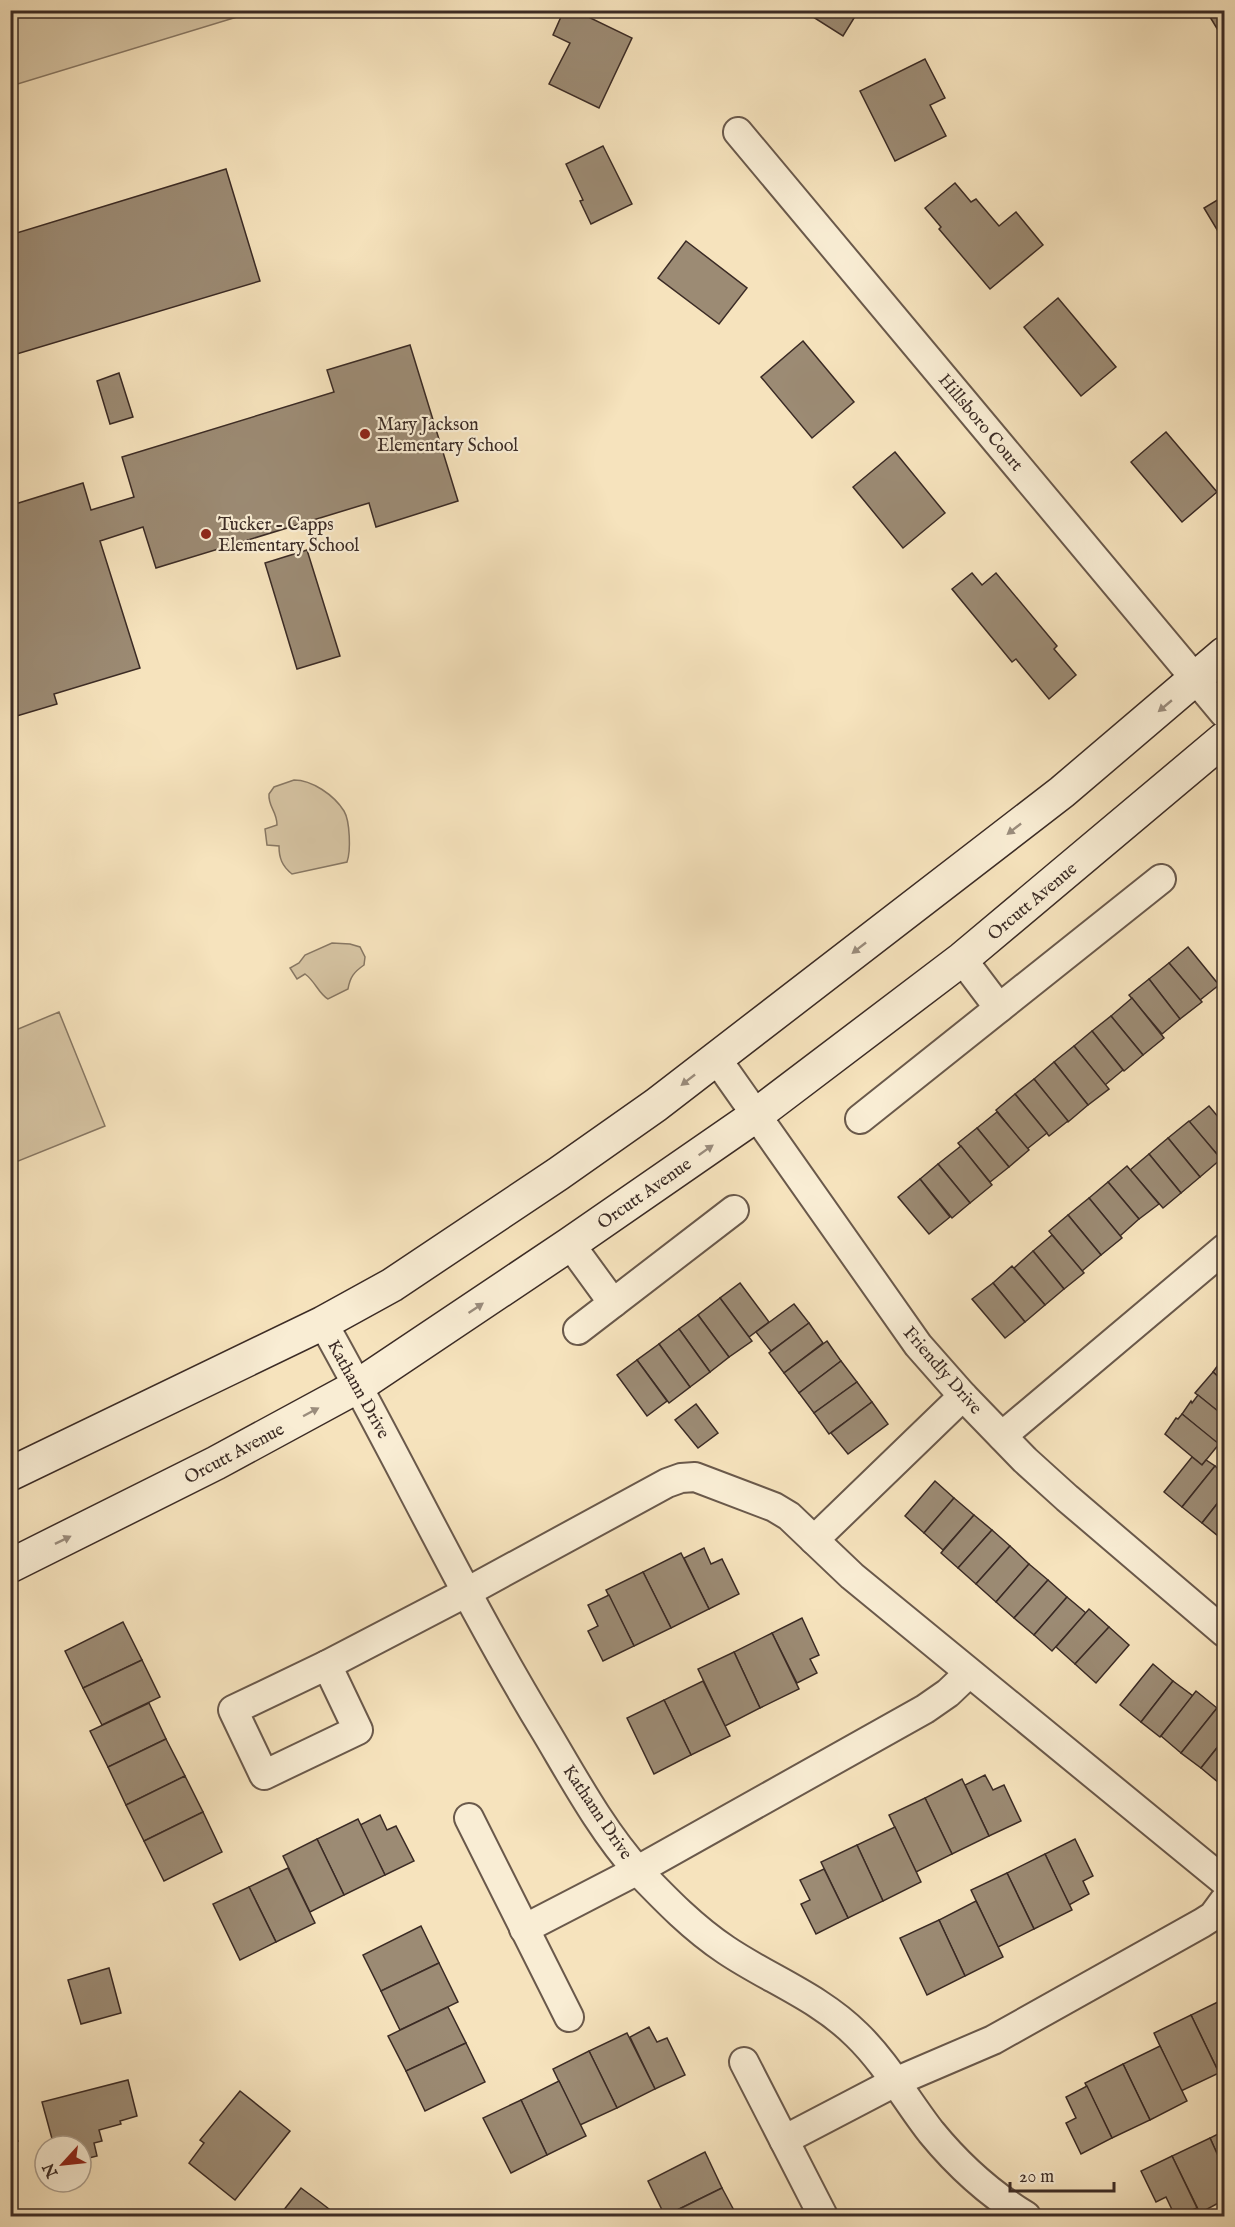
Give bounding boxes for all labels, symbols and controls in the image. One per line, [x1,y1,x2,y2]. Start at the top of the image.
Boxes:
street label: Hillsboro Court [932,369,1027,477]
place label: Mary Jackson Elementary School [377,414,518,458]
marker: Mary Jackson Elementary School [358,427,372,441]
place label: Tucker - Capps Elementary School [218,514,359,558]
marker: Tucker - Capps Elementary School [199,527,213,541]
one-way arrow [1158,699,1173,712]
one-way arrow [1006,823,1021,835]
street label: Orcutt Avenue [983,858,1082,946]
one-way arrow [851,942,867,954]
one-way arrow [680,1073,696,1086]
one-way arrow [697,1144,713,1156]
street label: Orcutt Avenue [593,1153,696,1235]
one-way arrow [467,1302,483,1314]
street label: Friendly Drive [897,1322,986,1420]
street label: Kathann Drive [321,1336,394,1443]
one-way arrow [302,1407,319,1417]
street label: Orcutt Avenue [181,1418,289,1490]
one-way arrow [54,1536,71,1545]
street label: Kathann Drive [557,1761,637,1865]
north arrow [33,2134,93,2194]
scale bar [1010,2155,1114,2193]
text: N [39,2159,64,2182]
text: 20 m [1019,2166,1054,2189]

